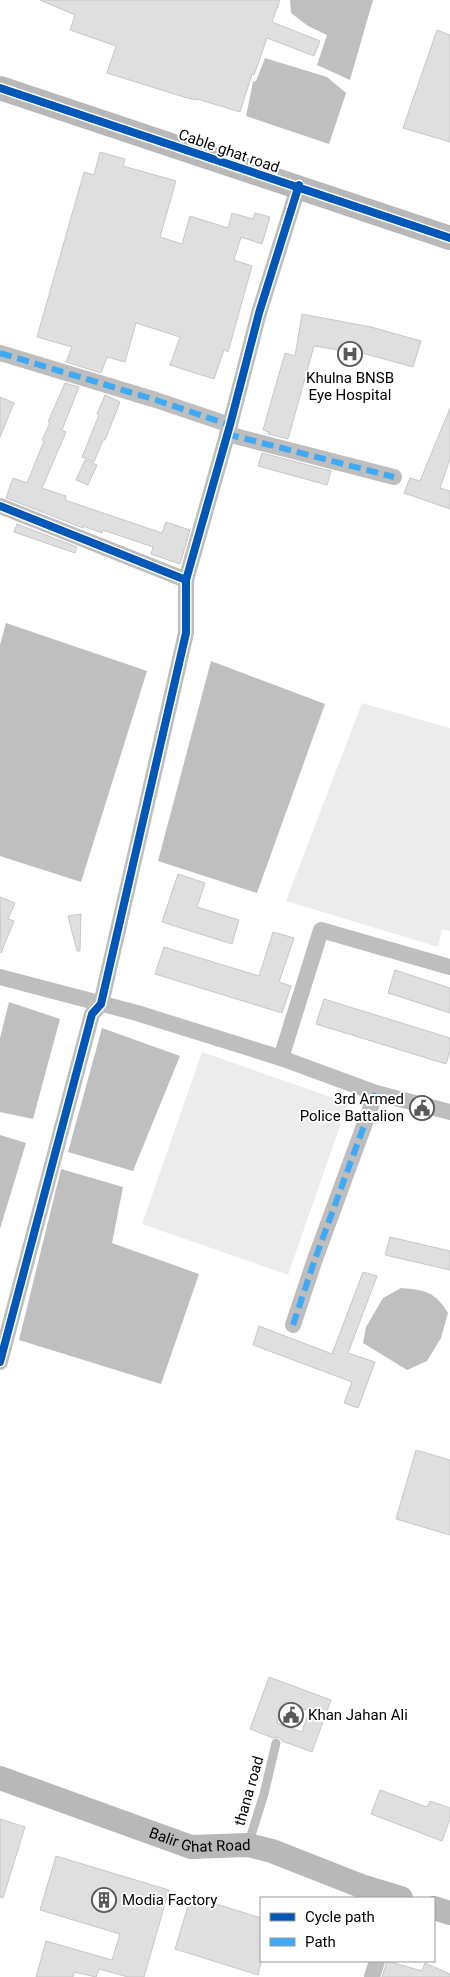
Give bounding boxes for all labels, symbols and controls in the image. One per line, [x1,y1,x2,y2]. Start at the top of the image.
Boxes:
street label: Cable ghat road [176,125,282,177]
hospital icon: Khulna BNSB Eye Hospital [337,341,363,367]
place label: Khulna BNSB Eye Hospital [306,369,394,404]
place label: 3rd Armed Police Battalion [300,1090,404,1125]
public building icon: 3rd Armed Police Battalion [409,1095,435,1121]
public building icon: Khan Jahan Ali [278,1702,304,1728]
place label: Khan Jahan Ali [308,1706,408,1724]
street label: thana road [230,1754,268,1828]
street label: Balir Ghat Road [147,1824,251,1856]
building icon: Modia Factory [91,1887,117,1913]
place label: Modia Factory [122,1891,217,1909]
legend [260,1897,435,1962]
text: Cycle path [305,1908,375,1926]
text: Path [305,1933,336,1951]

